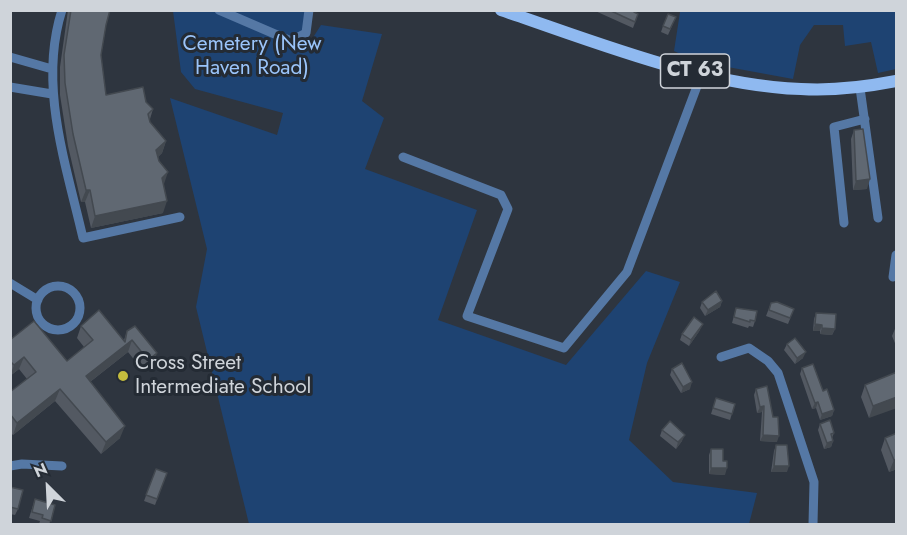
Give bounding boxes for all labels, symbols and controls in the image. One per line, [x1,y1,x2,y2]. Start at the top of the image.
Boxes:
park label: Cemetery (New Haven Road) [182,32,322,82]
road number: CT 63 [660,54,730,88]
place label: Cross Street Intermediate School [135,351,311,401]
marker: Cross Street Intermediate School [116,369,130,383]
north arrow [18,457,78,517]
text: N [30,457,51,483]

